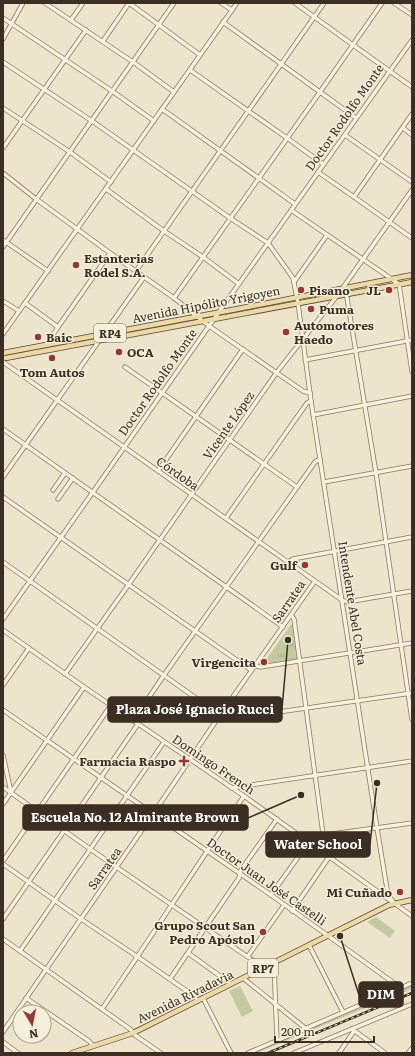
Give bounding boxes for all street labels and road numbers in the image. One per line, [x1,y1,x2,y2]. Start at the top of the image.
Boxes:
street label: Doctor Rodolfo Monte [300,60,388,174]
street label: Avenida Hipólito Yrigoyen [130,281,282,327]
road number: RP4 [94,324,126,342]
street label: Doctor Rodolfo Monte [113,325,201,439]
street label: Vicente López [198,387,258,463]
street label: Córdoba [153,452,203,495]
street label: Intendente Abel Costa [334,540,372,667]
street label: Sarratea [267,576,310,626]
street label: Domingo French [169,730,259,798]
street label: Doctor Juan José Castelli [203,833,331,929]
street label: Sarratea [83,843,126,893]
road number: RP7 [248,959,278,977]
street label: Avenida Rivadavia [134,965,237,1027]

